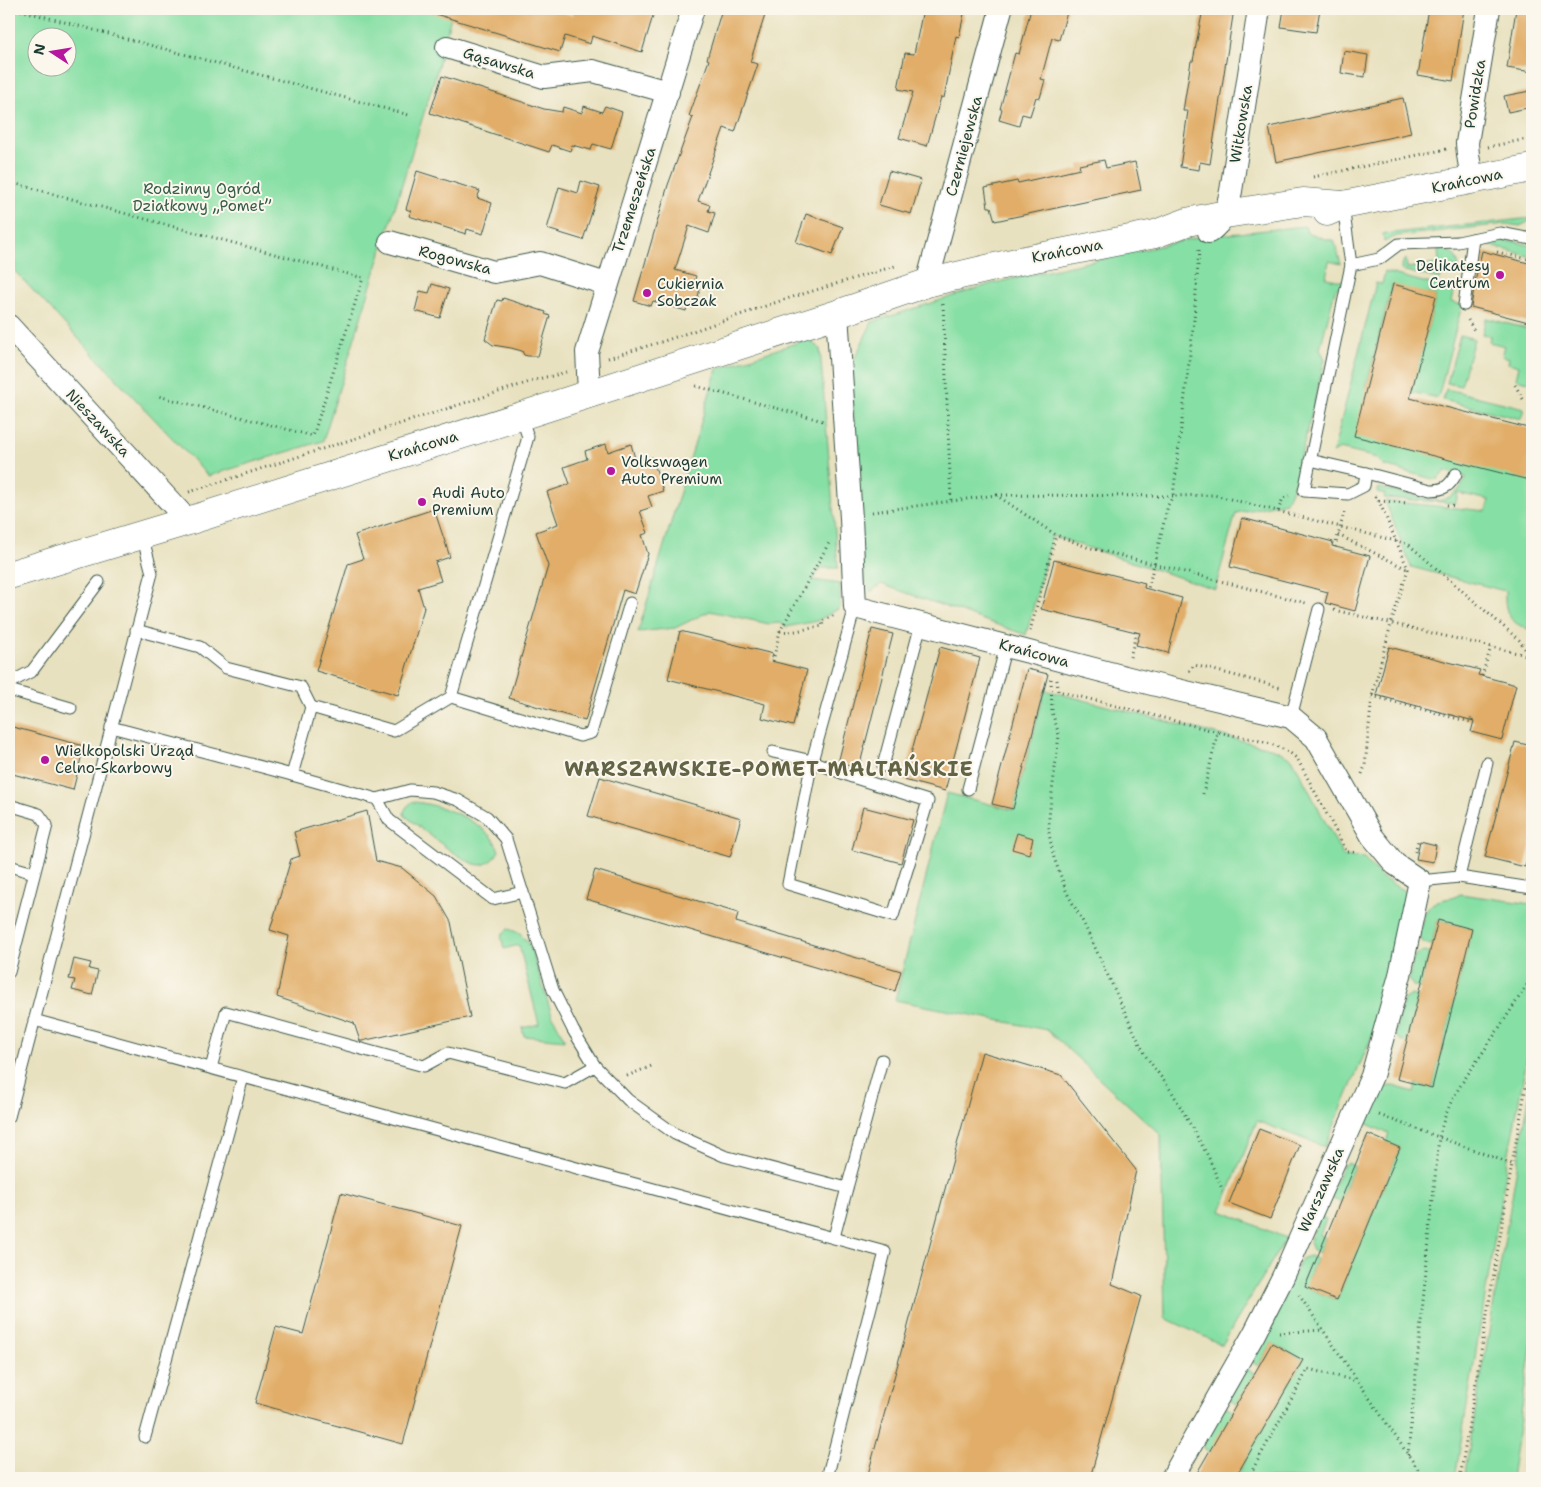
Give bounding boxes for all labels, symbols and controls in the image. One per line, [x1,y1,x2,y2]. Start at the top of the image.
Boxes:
north arrow [28,28,78,78]
text: N [29,42,49,57]
street label: Gąsawska [461,43,538,84]
street label: Powidzka [1460,57,1490,130]
street label: Witkowska [1225,83,1257,165]
street label: Czerniejewska [941,93,987,198]
street label: Trzemeszeńska [607,144,661,256]
street label: Krańcowa [1430,164,1505,198]
park label: Rodzinny Ogród Działkowy „Pomet” [133,179,272,216]
street label: Krańcowa [1030,234,1105,268]
street label: Rogowska [416,241,494,279]
place label: Delikatesy Centrum [1416,256,1490,293]
marker: Delikatesy Centrum [1494,269,1506,281]
place label: Cukiernia Sobczak [657,274,724,311]
marker: Cukiernia Sobczak [641,287,653,299]
street label: Nieszawska [61,385,135,462]
street label: Krańcowa [386,426,461,466]
place label: Volkswagen Auto Premium [621,452,722,489]
marker: Volkswagen Auto Premium [605,465,617,477]
place label: Audi Auto Premium [432,483,505,520]
marker: Audi Auto Premium [416,496,428,508]
street label: Krańcowa [997,634,1072,672]
place label: Wielkopolski Urząd Celno-Skarbowy [55,741,194,778]
marker: Wielkopolski Urząd Celno-Skarbowy [39,754,51,766]
district label: WARSZAWSKIE-POMET-MALTAŃSKIE [564,754,974,782]
street label: Warszawska [1293,1143,1349,1236]

